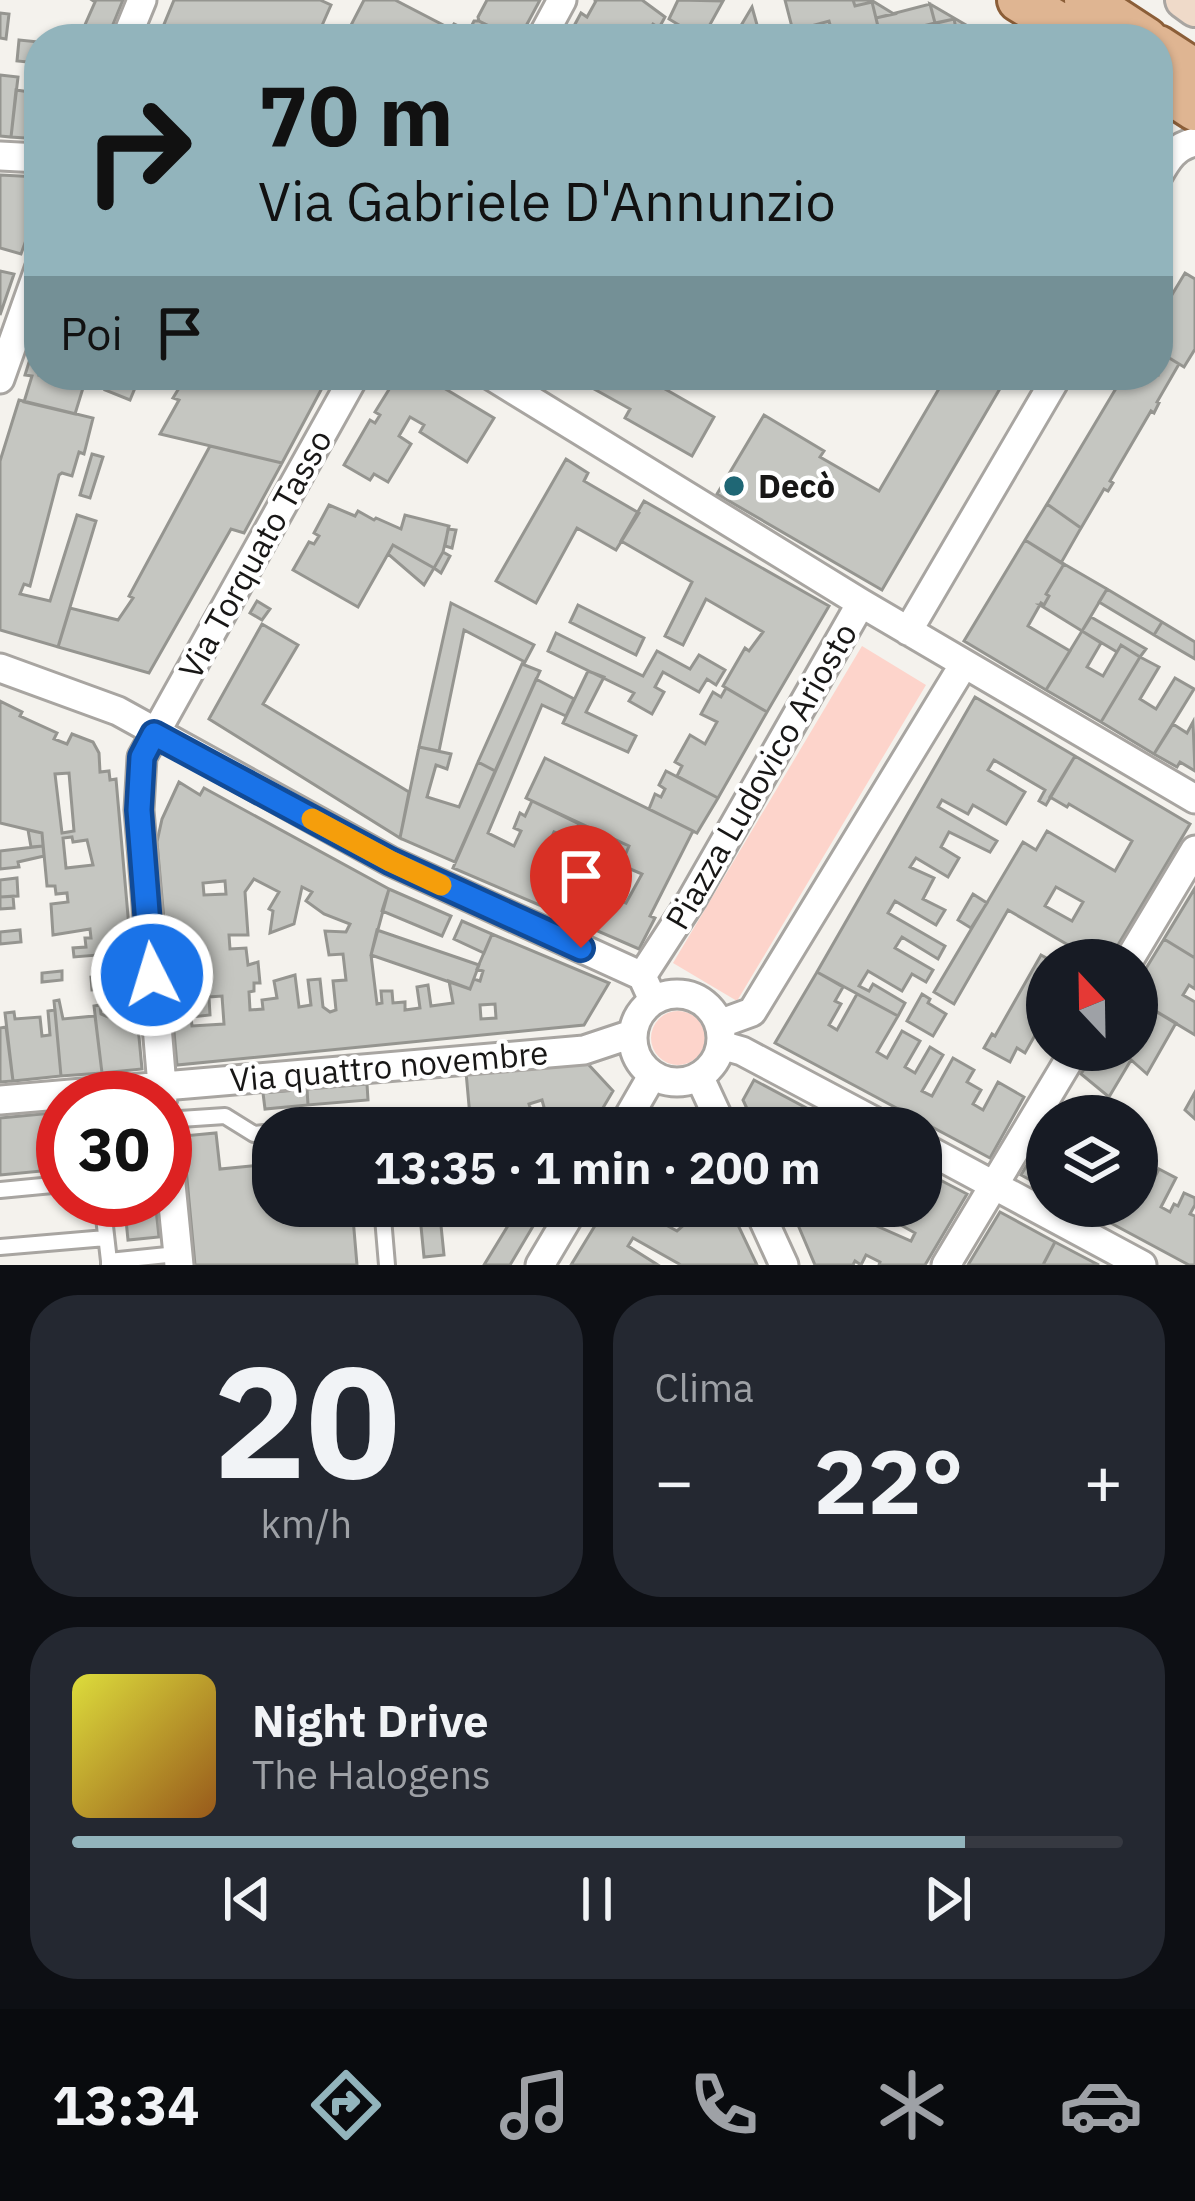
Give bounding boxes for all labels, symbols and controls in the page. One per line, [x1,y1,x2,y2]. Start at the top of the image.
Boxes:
text: 70 m [258,60,454,169]
icon: right [60,72,216,228]
text: Via Gabriele D'Annunzio [258,166,836,236]
icon: arrive [147,300,213,366]
text: Poi [60,304,123,362]
street label: Via Torquato Tasso [168,421,341,686]
place label: Decò [758,464,835,507]
marker: Decò [721,473,747,499]
street label: Piazza Ludovico Ariosto [655,615,866,937]
pin [530,825,632,948]
icon: arrive [548,843,614,909]
position arrow [89,912,215,1038]
north arrow [1026,939,1158,1071]
map controls [1026,939,1158,1227]
street label: Via quattro novembre [228,1030,550,1101]
speed limit sign: 30 [36,1071,192,1227]
button: layers [1026,1095,1158,1227]
text: 13:35 · 1 min · 200 m [374,1138,820,1196]
text: 20 [213,1318,400,1521]
text: Clima [655,1362,754,1413]
text: 22° [814,1422,964,1539]
text: − [655,1437,694,1523]
text: + [1083,1437,1123,1523]
text: km/h [260,1498,352,1549]
text: Night Drive [252,1691,489,1749]
text: The Halogens [252,1749,491,1800]
icon: previous [214,1866,280,1932]
icon: pause [564,1866,630,1932]
icon: next [915,1866,981,1932]
icon: directions [304,2063,388,2147]
icon: music [493,2063,577,2147]
icon: phone [682,2063,766,2147]
icon: climate [870,2063,954,2147]
icon: car [1059,2063,1143,2147]
text: 13:34 [52,2070,200,2140]

